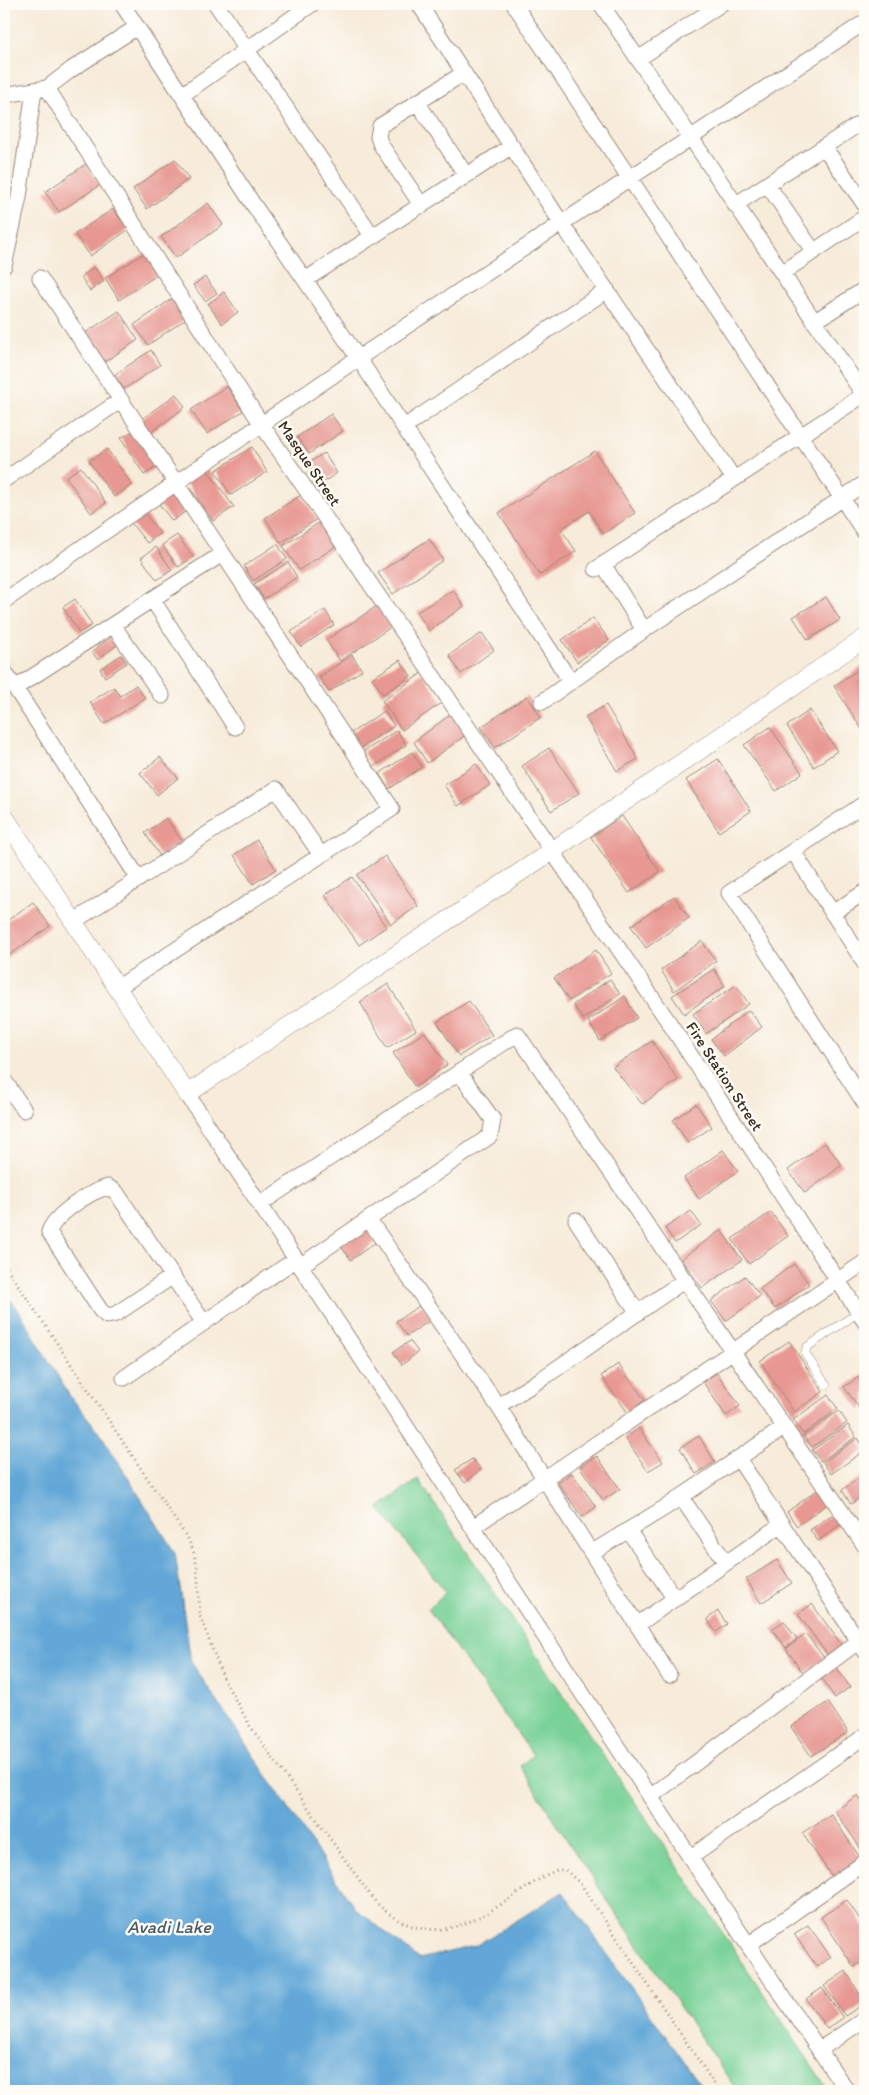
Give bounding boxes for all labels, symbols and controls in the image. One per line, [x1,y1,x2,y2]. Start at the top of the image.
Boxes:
street label: Masque Street [274,417,345,510]
street label: Fire Station Street [682,1018,767,1135]
water label: Avadi Lake [127,1916,212,1938]

